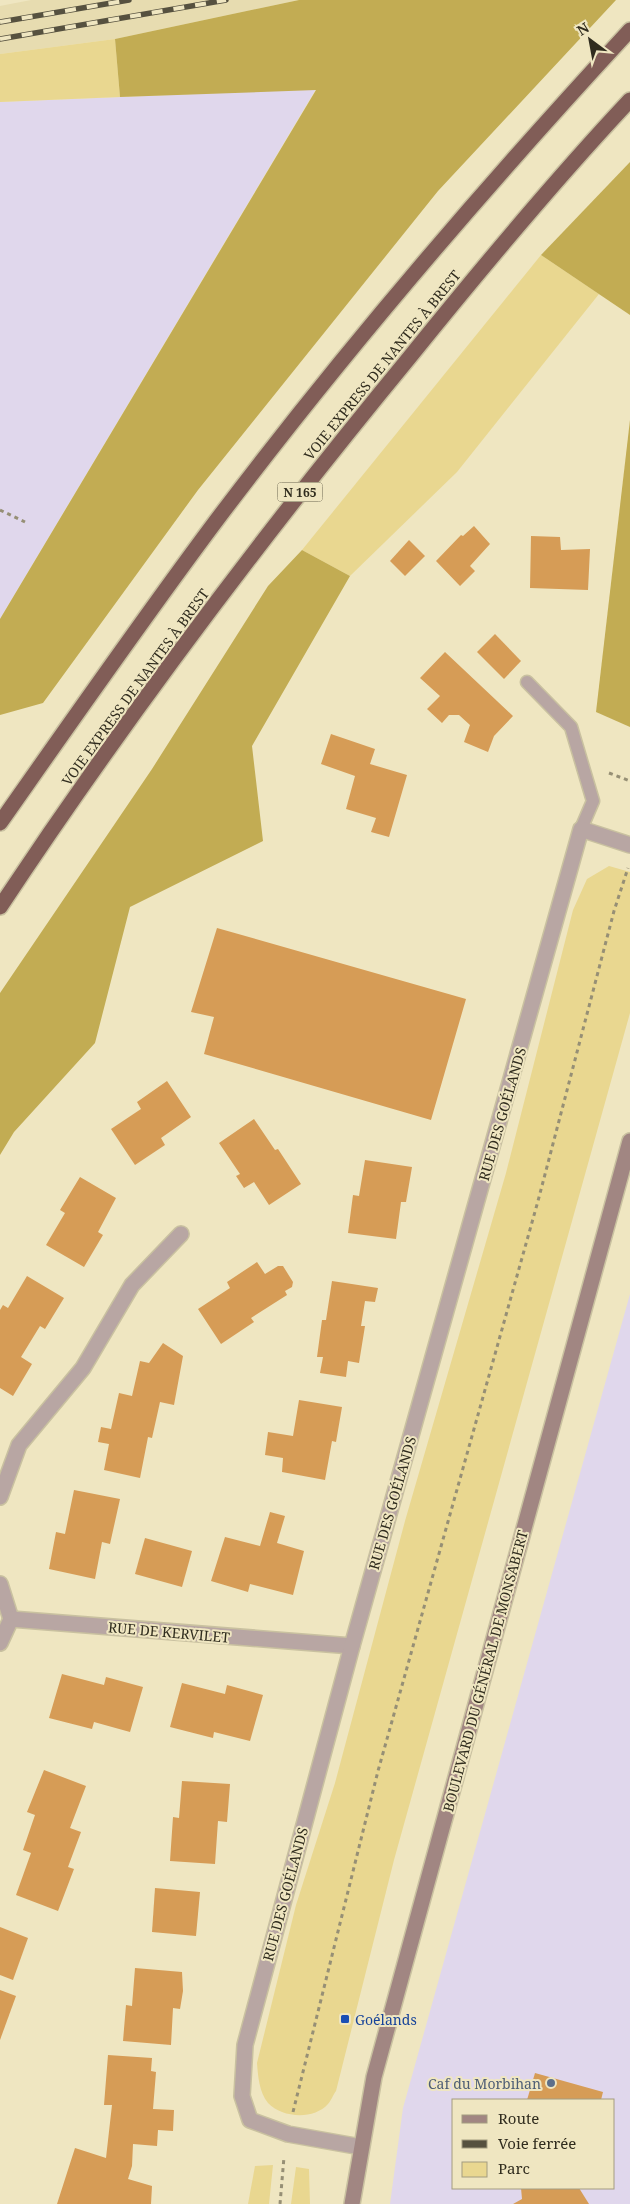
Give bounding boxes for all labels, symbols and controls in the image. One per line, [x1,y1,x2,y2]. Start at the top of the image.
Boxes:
north arrow [565,15,615,65]
text: N [573,18,593,40]
street label: VOIE EXPRESS DE NANTES À BREST [299,266,465,464]
road number: N 165 [278,482,322,502]
street label: VOIE EXPRESS DE NANTES À BREST [57,584,213,789]
street label: RUE DES GOÉLANDS [474,1045,530,1183]
street label: RUE DES GOÉLANDS [364,1434,420,1572]
street label: BOULEVARD DU GÉNÉRAL DE MONSABERT [438,1528,532,1814]
street label: RUE DE KERVILET [107,1617,231,1647]
street label: RUE DES GOÉLANDS [258,1825,312,1963]
place label: Goélands [355,2010,417,2029]
marker: Goélands [339,2013,351,2025]
place label: Caf du Morbihan [428,2074,541,2093]
marker: Caf du Morbihan [545,2077,557,2089]
legend [452,2099,615,2189]
text: Route [498,2108,539,2128]
text: Voie ferrée [498,2133,576,2153]
text: Parc [498,2158,530,2178]

